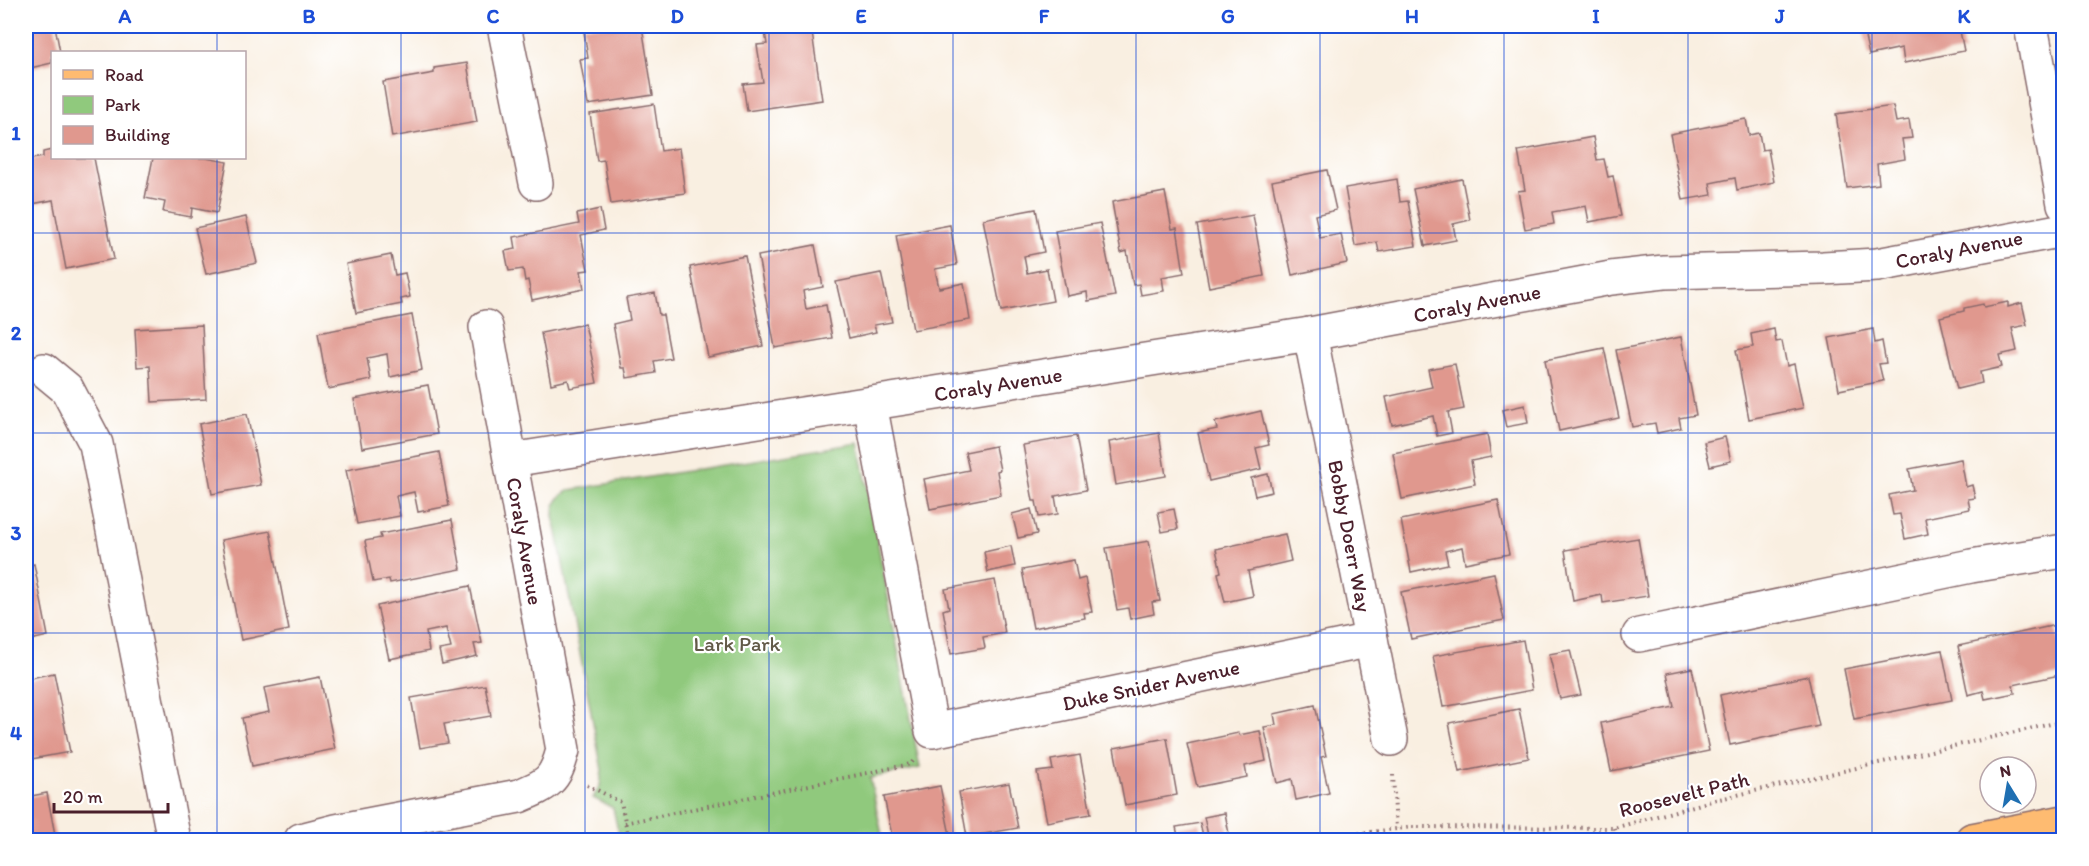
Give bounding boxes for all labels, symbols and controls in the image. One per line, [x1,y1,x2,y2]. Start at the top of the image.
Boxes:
text: A [118,4,132,28]
text: B [303,4,316,28]
text: C [487,4,500,28]
text: D [670,4,684,28]
text: E [855,4,867,28]
text: F [1039,4,1050,28]
text: G [1221,4,1235,28]
text: H [1405,4,1419,28]
text: I [1592,4,1600,28]
text: J [1774,4,1785,28]
text: K [1958,4,1972,28]
legend [51,51,246,159]
text: Road [105,64,144,86]
text: Park [105,94,140,116]
text: 1 [11,121,21,145]
text: Building [105,124,171,146]
street label: Coraly Avenue [1893,224,2025,274]
street label: Coraly Avenue [1411,278,1543,328]
text: 2 [11,321,22,345]
street label: Coraly Avenue [932,362,1064,406]
street label: Bobby Doerr Way [1323,458,1377,614]
street label: Coraly Avenue [501,475,549,607]
text: 3 [11,521,22,545]
park label: Lark Park [694,631,781,656]
street label: Duke Snider Avenue [1060,654,1242,716]
text: 4 [10,721,22,745]
north arrow [1978,755,2038,815]
text: N [1998,760,2012,781]
street label: Roosevelt Path [1616,766,1752,822]
scale bar [54,776,168,814]
text: 20 m [63,786,103,808]

